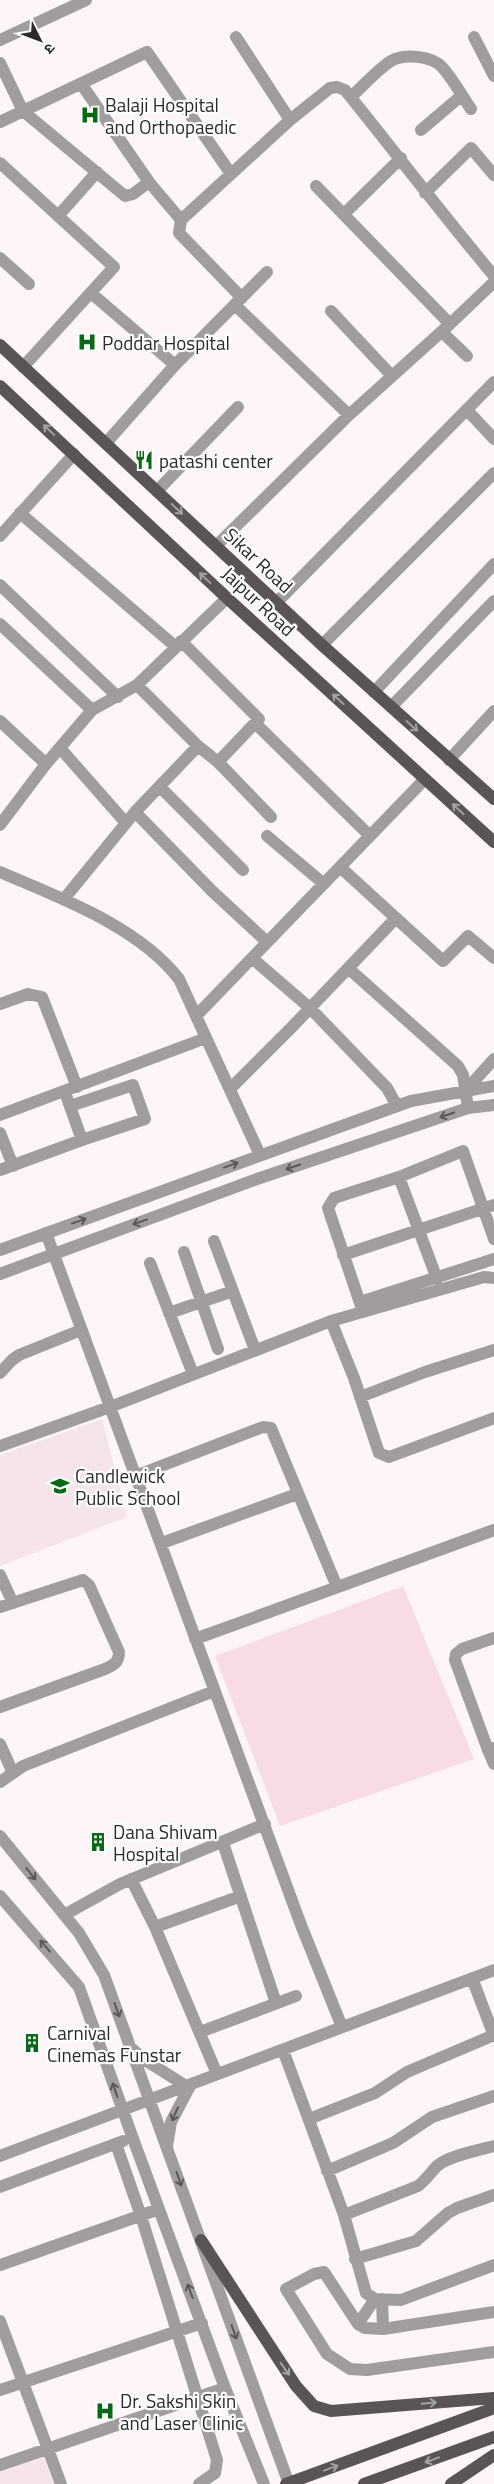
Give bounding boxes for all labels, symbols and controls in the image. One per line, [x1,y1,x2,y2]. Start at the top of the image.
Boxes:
north arrow [15,15,65,65]
text: उ [39,39,61,60]
place label: Balaji Hospital and Orthopaedic [105,90,237,141]
hospital icon: Balaji Hospital and Orthopaedic [79,104,101,126]
place label: Poddar Hospital [102,328,230,357]
hospital icon: Poddar Hospital [76,331,98,353]
one-way arrow [42,424,55,436]
place label: patashi center [159,446,273,475]
restaurant icon: patashi center [133,449,155,471]
one-way arrow [171,503,183,515]
street label: Sikar Road [218,520,300,600]
street label: Jaipur Road [216,559,302,643]
one-way arrow [199,572,212,584]
one-way arrow [332,693,344,705]
one-way arrow [406,720,419,731]
one-way arrow [452,803,465,815]
one-way arrow [439,1111,455,1120]
one-way arrow [223,1160,239,1170]
one-way arrow [285,1163,301,1172]
one-way arrow [70,1216,86,1225]
one-way arrow [133,1218,148,1227]
place label: Candlewick Public School [75,1461,181,1512]
school or university icon: Candlewick Public School [49,1475,71,1497]
place label: Dana Shivam Hospital [113,1817,218,1868]
building icon: Dana Shivam Hospital [87,1831,109,1853]
one-way arrow [25,1867,36,1880]
one-way arrow [39,1940,50,1953]
one-way arrow [113,2002,122,2017]
place label: Carnival Cinemas Funstar [47,2018,182,2069]
building icon: Carnival Cinemas Funstar [21,2032,43,2054]
one-way arrow [110,2083,119,2098]
one-way arrow [169,2106,179,2121]
one-way arrow [175,2171,184,2186]
one-way arrow [185,2284,194,2300]
one-way arrow [230,2324,239,2339]
one-way arrow [279,2362,290,2376]
place label: Dr. Sakshi Skin and Laser Clinic [120,2386,243,2437]
one-way arrow [420,2398,436,2408]
hospital icon: Dr. Sakshi Skin and Laser Clinic [94,2400,116,2422]
one-way arrow [424,2456,440,2465]
one-way arrow [323,2463,339,2472]

